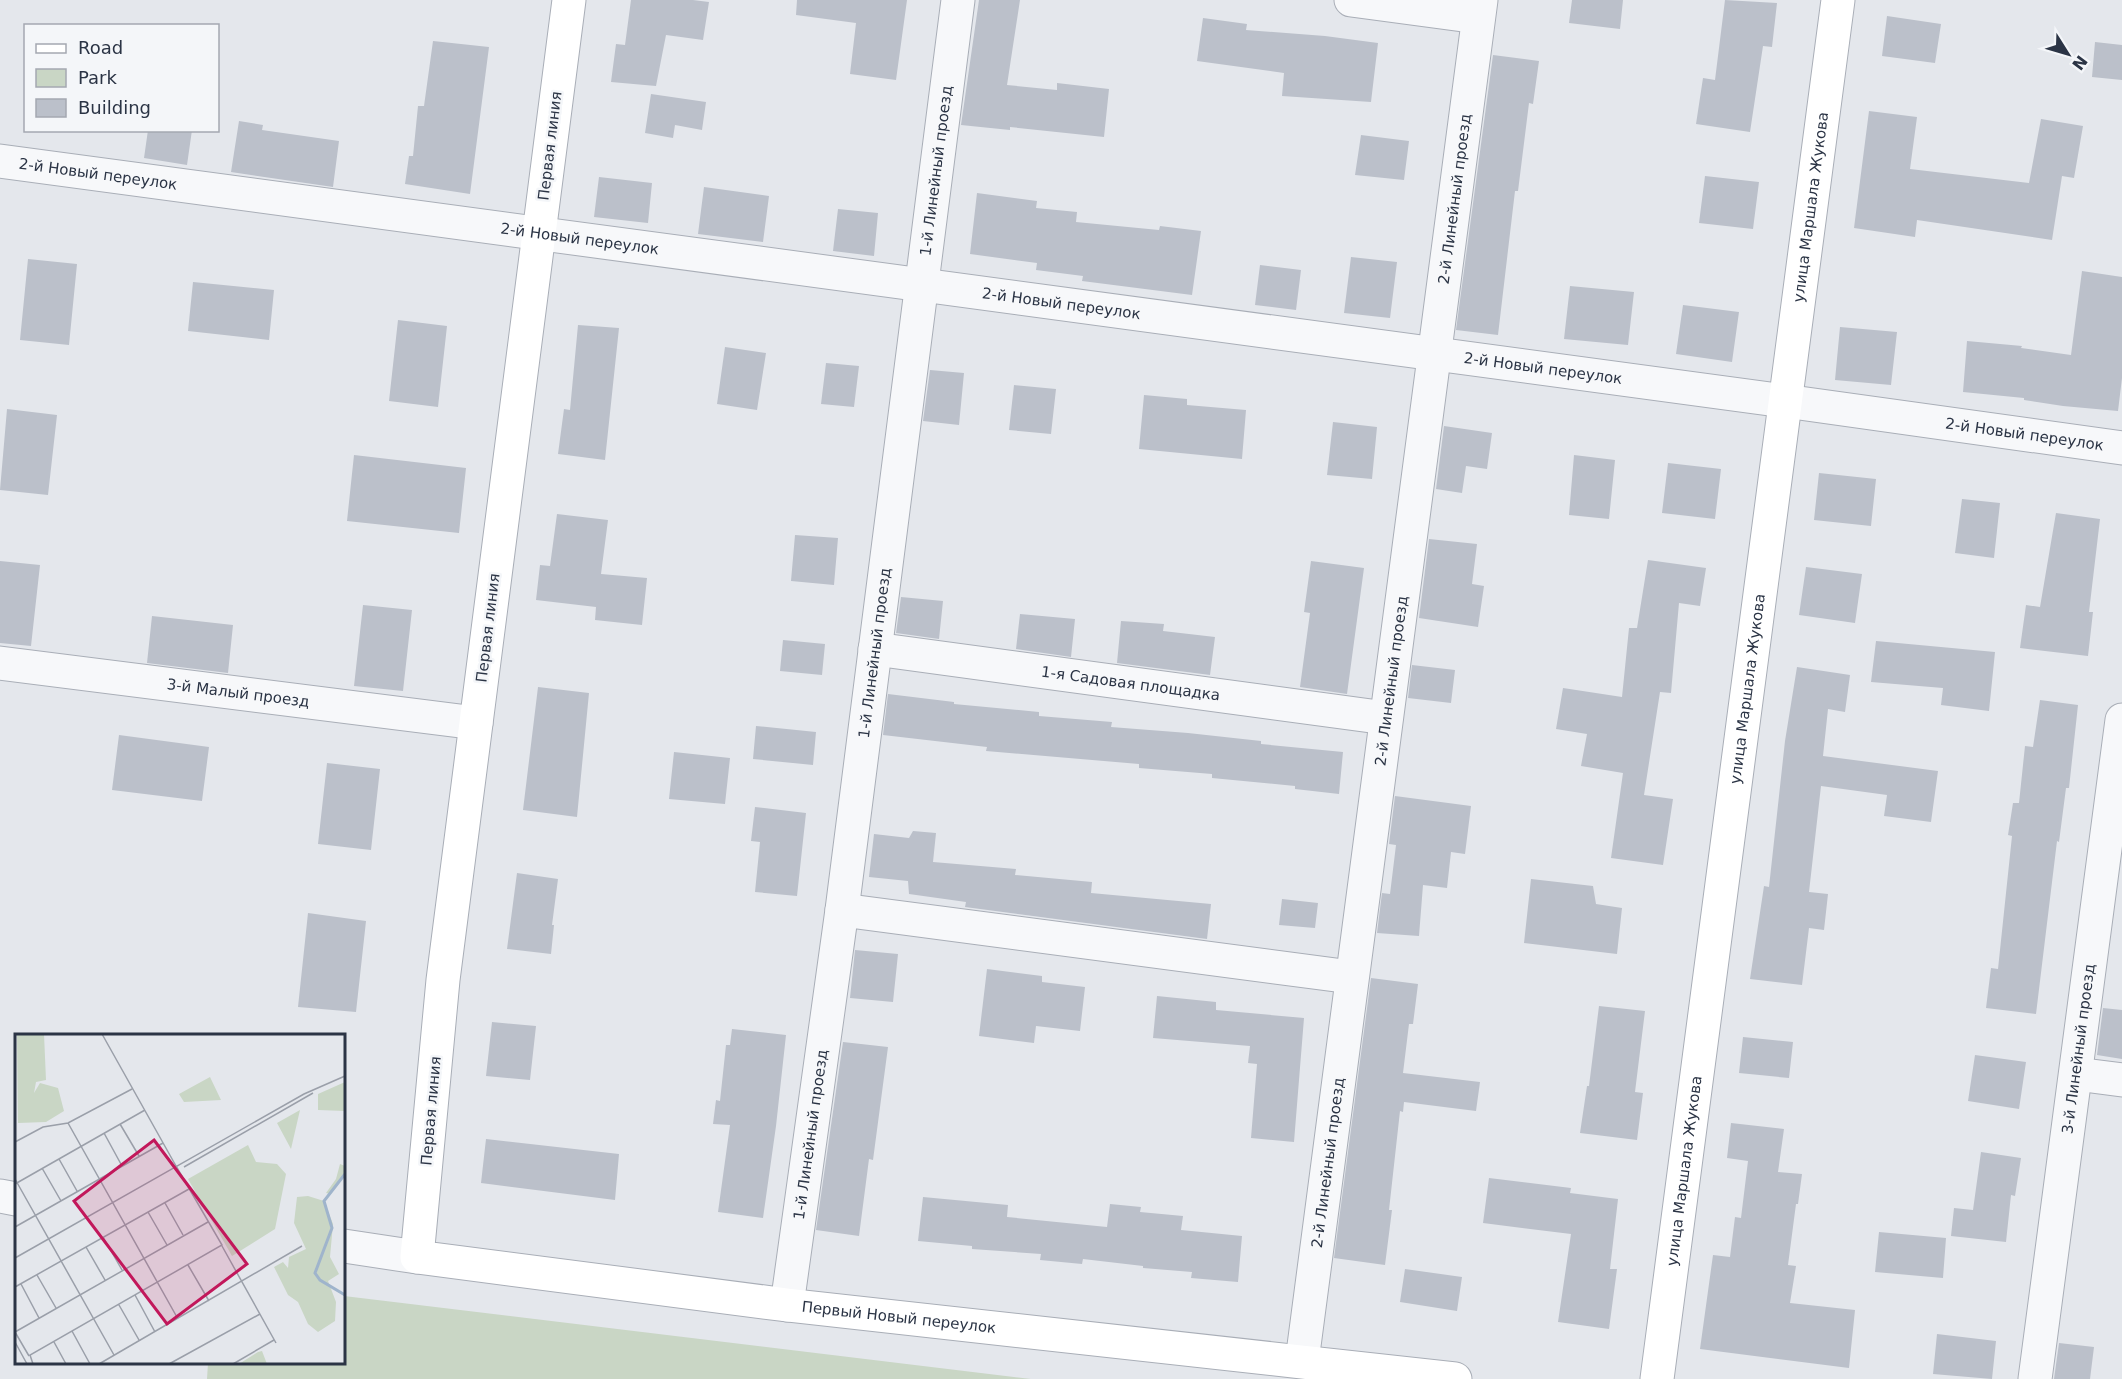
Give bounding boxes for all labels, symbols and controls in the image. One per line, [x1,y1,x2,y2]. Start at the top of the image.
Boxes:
legend [24,24,219,132]
north arrow [2038,24,2098,84]
text: Road [78,37,123,58]
text: N [2068,52,2091,74]
text: Park [78,67,117,88]
street label: 1-й Линейный проезд [916,85,956,257]
street label: Первая линия [534,90,566,202]
text: Building [78,97,151,118]
street label: улица Маршала Жукова [1789,111,1832,303]
street label: 2-й Линейный проезд [1435,113,1475,285]
street label: 2-й Новый переулок [18,155,178,194]
street label: 2-й Новый переулок [499,219,660,259]
street label: 2-й Новый переулок [981,284,1142,323]
street label: 2-й Новый переулок [1463,349,1623,388]
street label: 2-й Новый переулок [1944,414,2105,454]
street label: 1-й Линейный проезд [855,567,895,739]
street label: Первая линия [472,572,504,684]
street label: улица Маршала Жукова [1726,593,1769,785]
street label: 2-й Линейный проезд [1371,595,1412,767]
street label: 1-я Садовая площадка [1040,663,1221,705]
street label: 3-й Малый проезд [166,675,311,711]
street label: 3-й Линейный проезд [2058,963,2099,1135]
inset map [15,1034,345,1364]
street label: 1-й Линейный проезд [790,1048,831,1221]
street label: Первая линия [417,1056,445,1166]
street label: улица Маршала Жукова [1663,1074,1706,1267]
street label: 2-й Линейный проезд [1308,1076,1348,1249]
street label: Первый Новый переулок [801,1298,997,1337]

